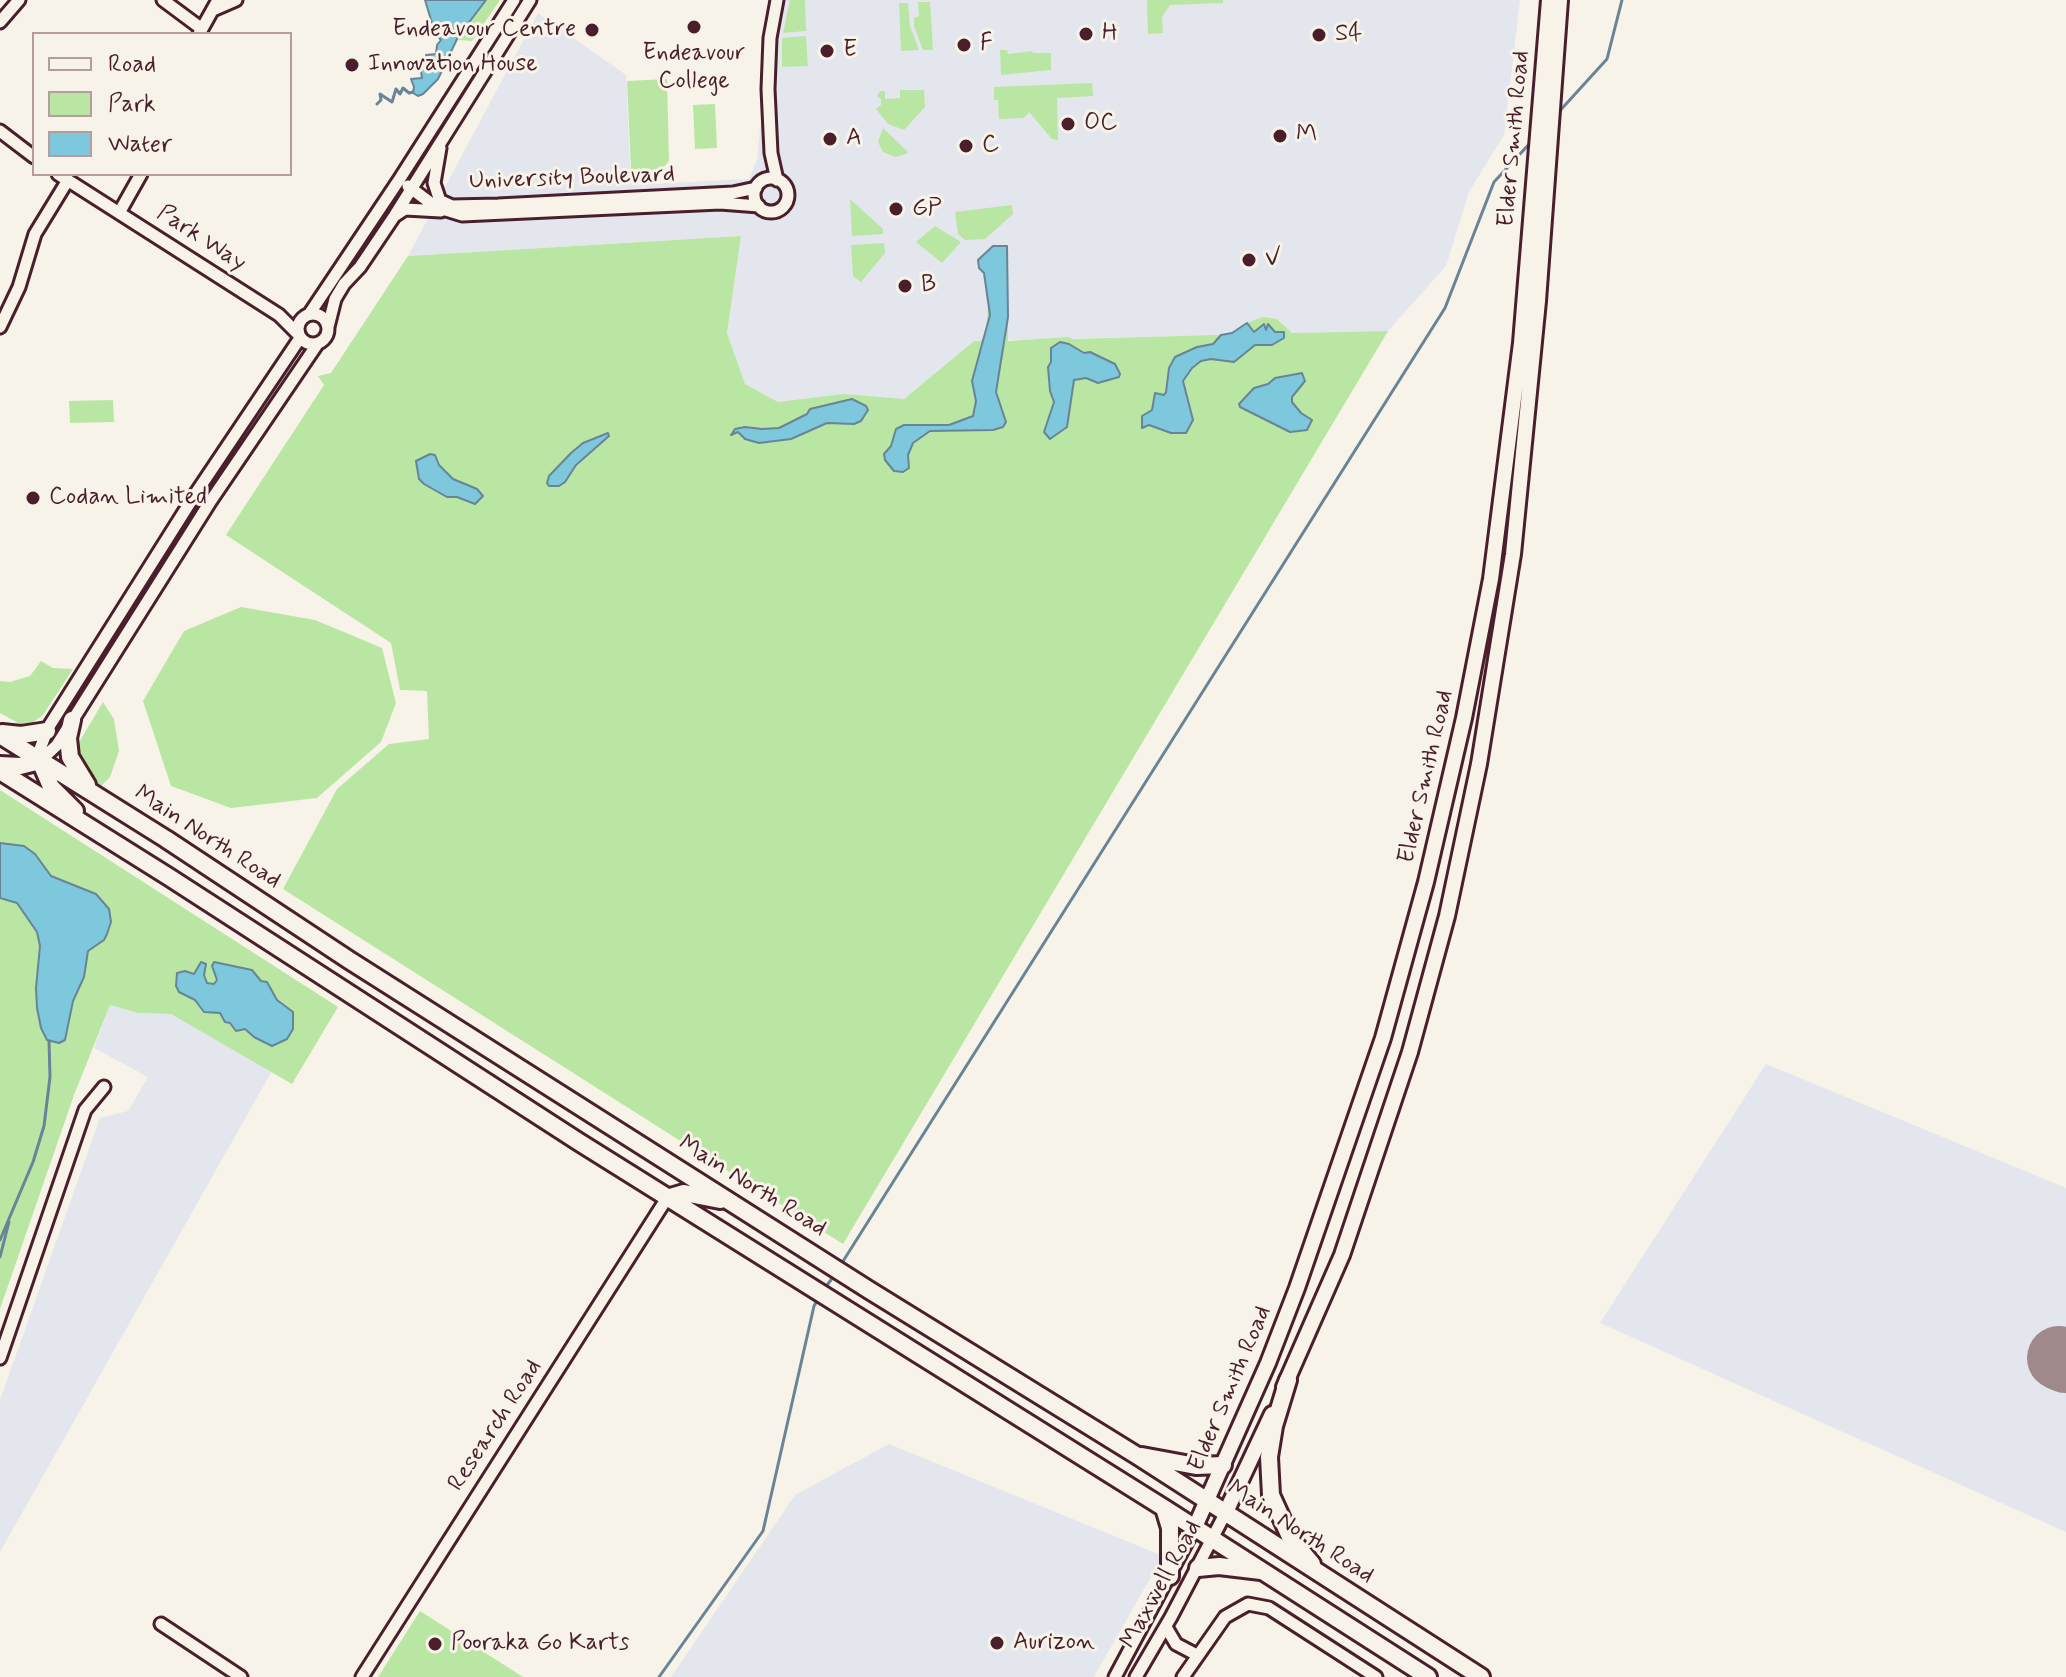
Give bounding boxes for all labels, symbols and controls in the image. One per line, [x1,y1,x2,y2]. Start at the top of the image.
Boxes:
place label: Endeavour Centre [392,16,576,44]
marker: Endeavour College [685,18,703,36]
place label: H [1102,20,1118,48]
marker: Endeavour Centre [583,21,601,39]
place label: S4 [1335,21,1362,49]
marker: H [1077,25,1095,43]
marker: S4 [1310,26,1328,44]
place label: F [980,31,993,59]
legend [32,32,292,176]
marker: F [955,36,973,54]
place label: E [843,37,857,65]
place label: Endeavour College [643,40,745,96]
marker: E [818,42,836,60]
text: Road [108,49,156,80]
street label: Elder Smith Road [1493,50,1537,228]
place label: Innovation House [368,51,537,79]
marker: Innovation House [343,56,361,74]
text: Park [108,89,156,120]
place label: OC [1084,110,1117,138]
marker: OC [1059,115,1077,133]
place label: M [1296,122,1317,150]
place label: A [846,125,862,153]
marker: M [1271,127,1289,145]
text: Water [108,129,172,160]
marker: A [821,130,839,148]
place label: C [982,132,999,160]
marker: C [957,137,975,155]
street label: University Boulevard [469,161,675,197]
place label: GP [912,195,942,223]
street label: Park Way [151,200,251,278]
marker: GP [887,200,905,218]
place label: V [1265,246,1281,274]
marker: V [1240,251,1258,269]
place label: B [921,272,936,300]
marker: B [896,277,914,295]
place label: Codan Limited [49,484,207,512]
marker: Codan Limited [24,489,42,507]
street label: Elder Smith Road [1393,688,1461,866]
street label: Main North Road [128,780,286,896]
street label: Main North Road [673,1130,831,1244]
street label: Elder Smith Road [1183,1302,1279,1476]
street label: Research Road [443,1355,549,1497]
street label: Main North Road [1221,1475,1379,1591]
street label: Maxwell Road [1115,1516,1209,1654]
place label: Aurizon [1013,1629,1095,1657]
place label: Pooraka Go Karts [451,1630,629,1658]
marker: Aurizon [988,1634,1006,1652]
marker: Pooraka Go Karts [426,1635,444,1653]

